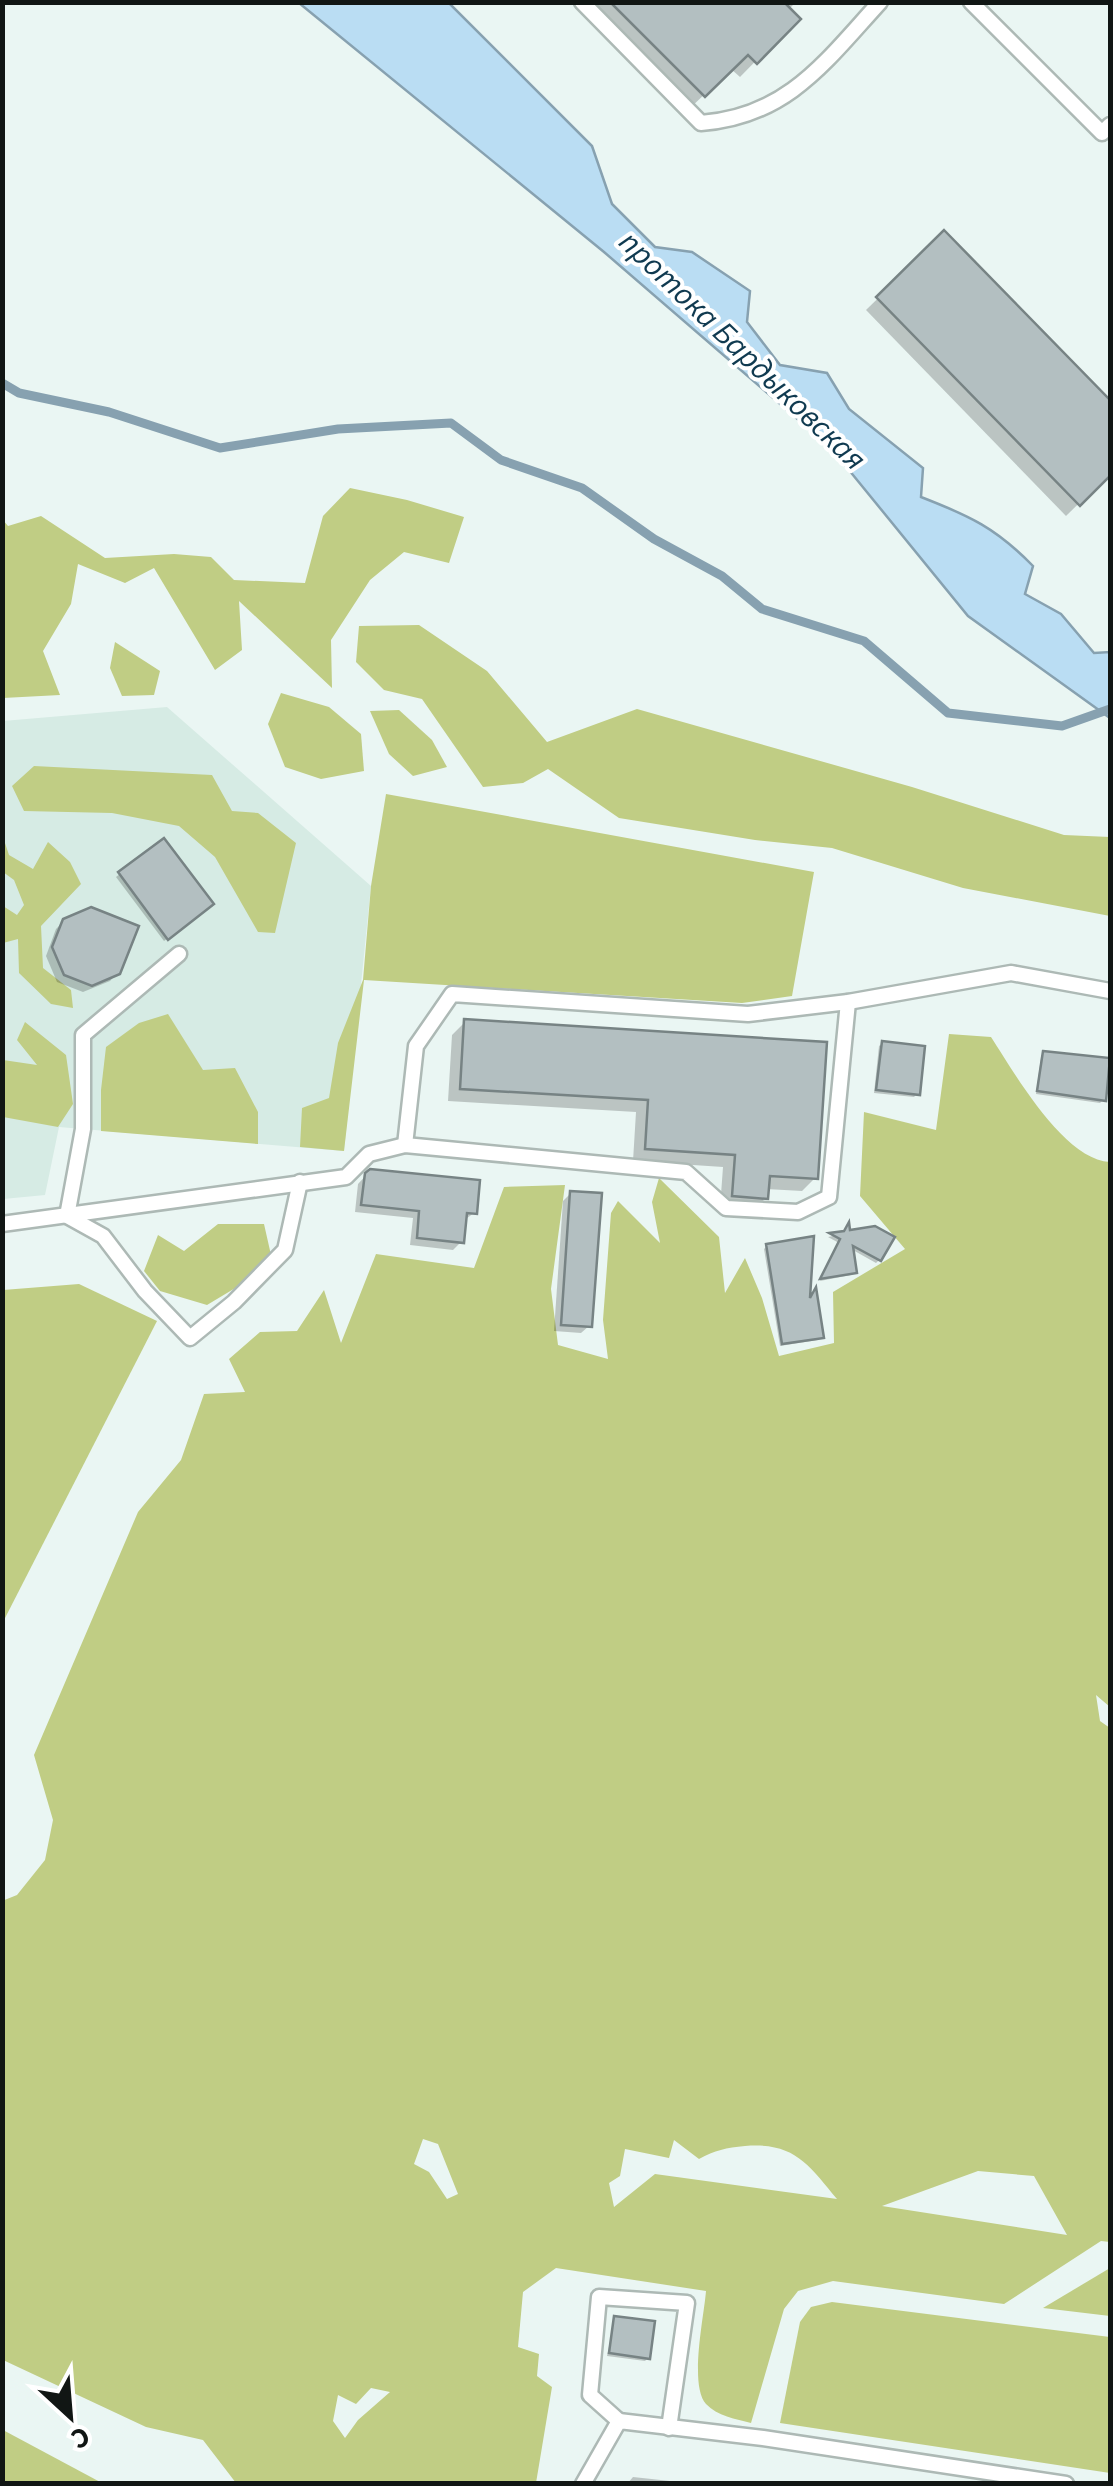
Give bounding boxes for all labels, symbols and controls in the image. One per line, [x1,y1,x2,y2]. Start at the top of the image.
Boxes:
water label: протока Бардыковская [608,220,876,481]
north arrow [20,2366,120,2466]
text: С [64,2416,97,2459]

